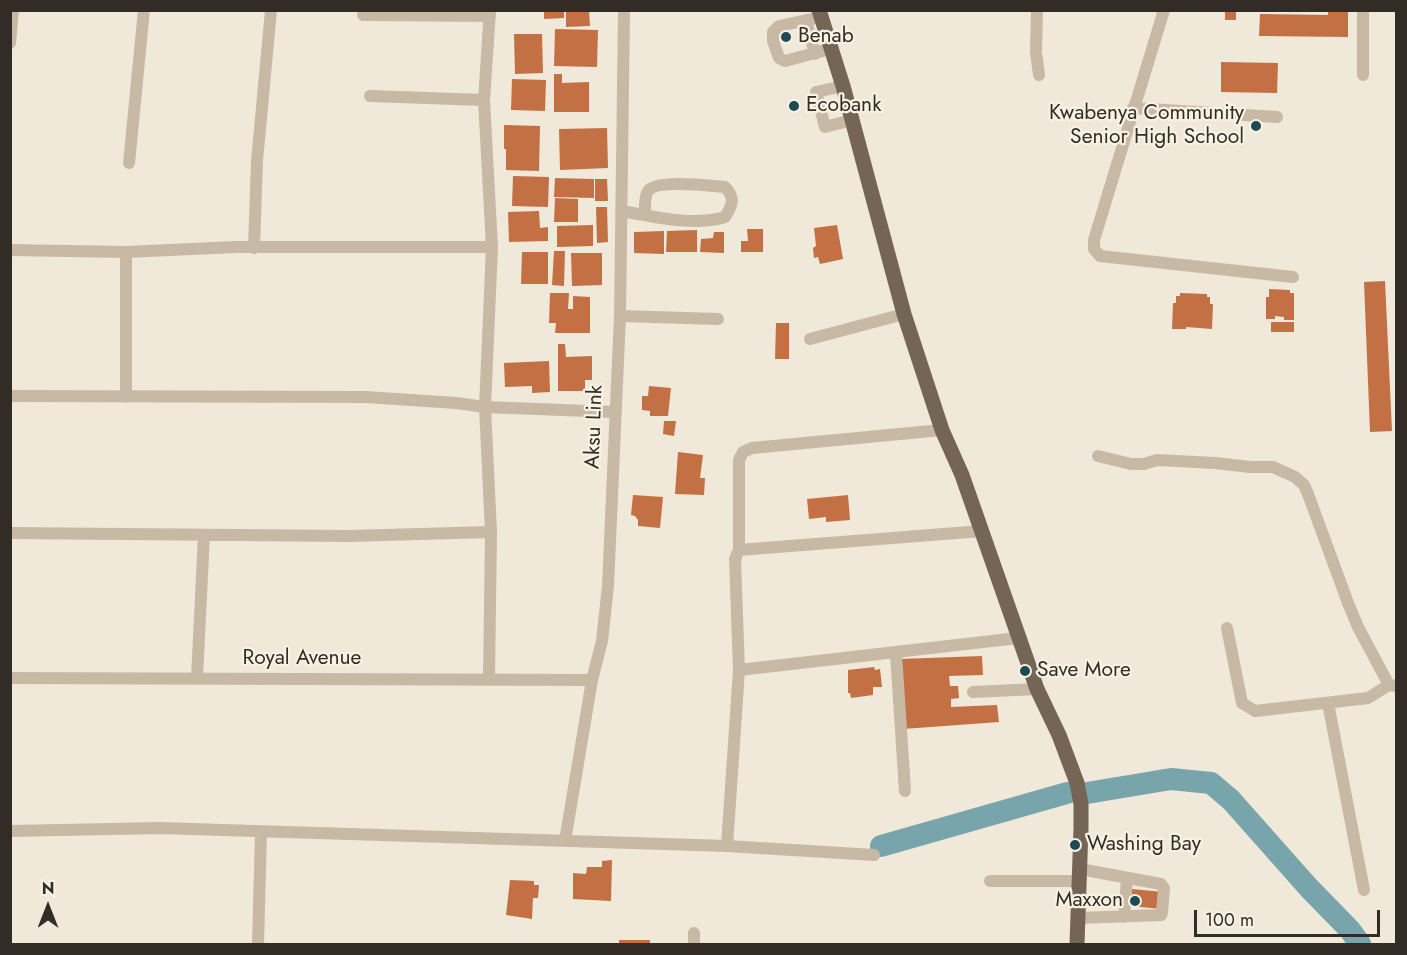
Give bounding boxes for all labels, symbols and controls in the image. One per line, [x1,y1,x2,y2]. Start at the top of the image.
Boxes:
place label: Benab [798,24,854,50]
marker: Benab [779,30,793,44]
place label: Ecobank [806,93,881,119]
marker: Ecobank [787,99,801,113]
place label: Kwabenya Community Senior High School [1049,101,1244,151]
marker: Kwabenya Community Senior High School [1249,119,1263,133]
street label: Aksu Link [581,385,609,469]
street label: Royal Avenue [243,646,361,672]
place label: Save More [1037,658,1131,684]
marker: Save More [1018,664,1032,678]
place label: Washing Bay [1087,832,1201,858]
marker: Washing Bay [1068,838,1082,852]
north arrow [18,877,78,937]
text: N [42,877,54,900]
place label: Maxxon [1055,888,1123,914]
marker: Maxxon [1128,894,1142,908]
scale bar [1197,898,1383,936]
text: 100 m [1205,907,1254,933]

